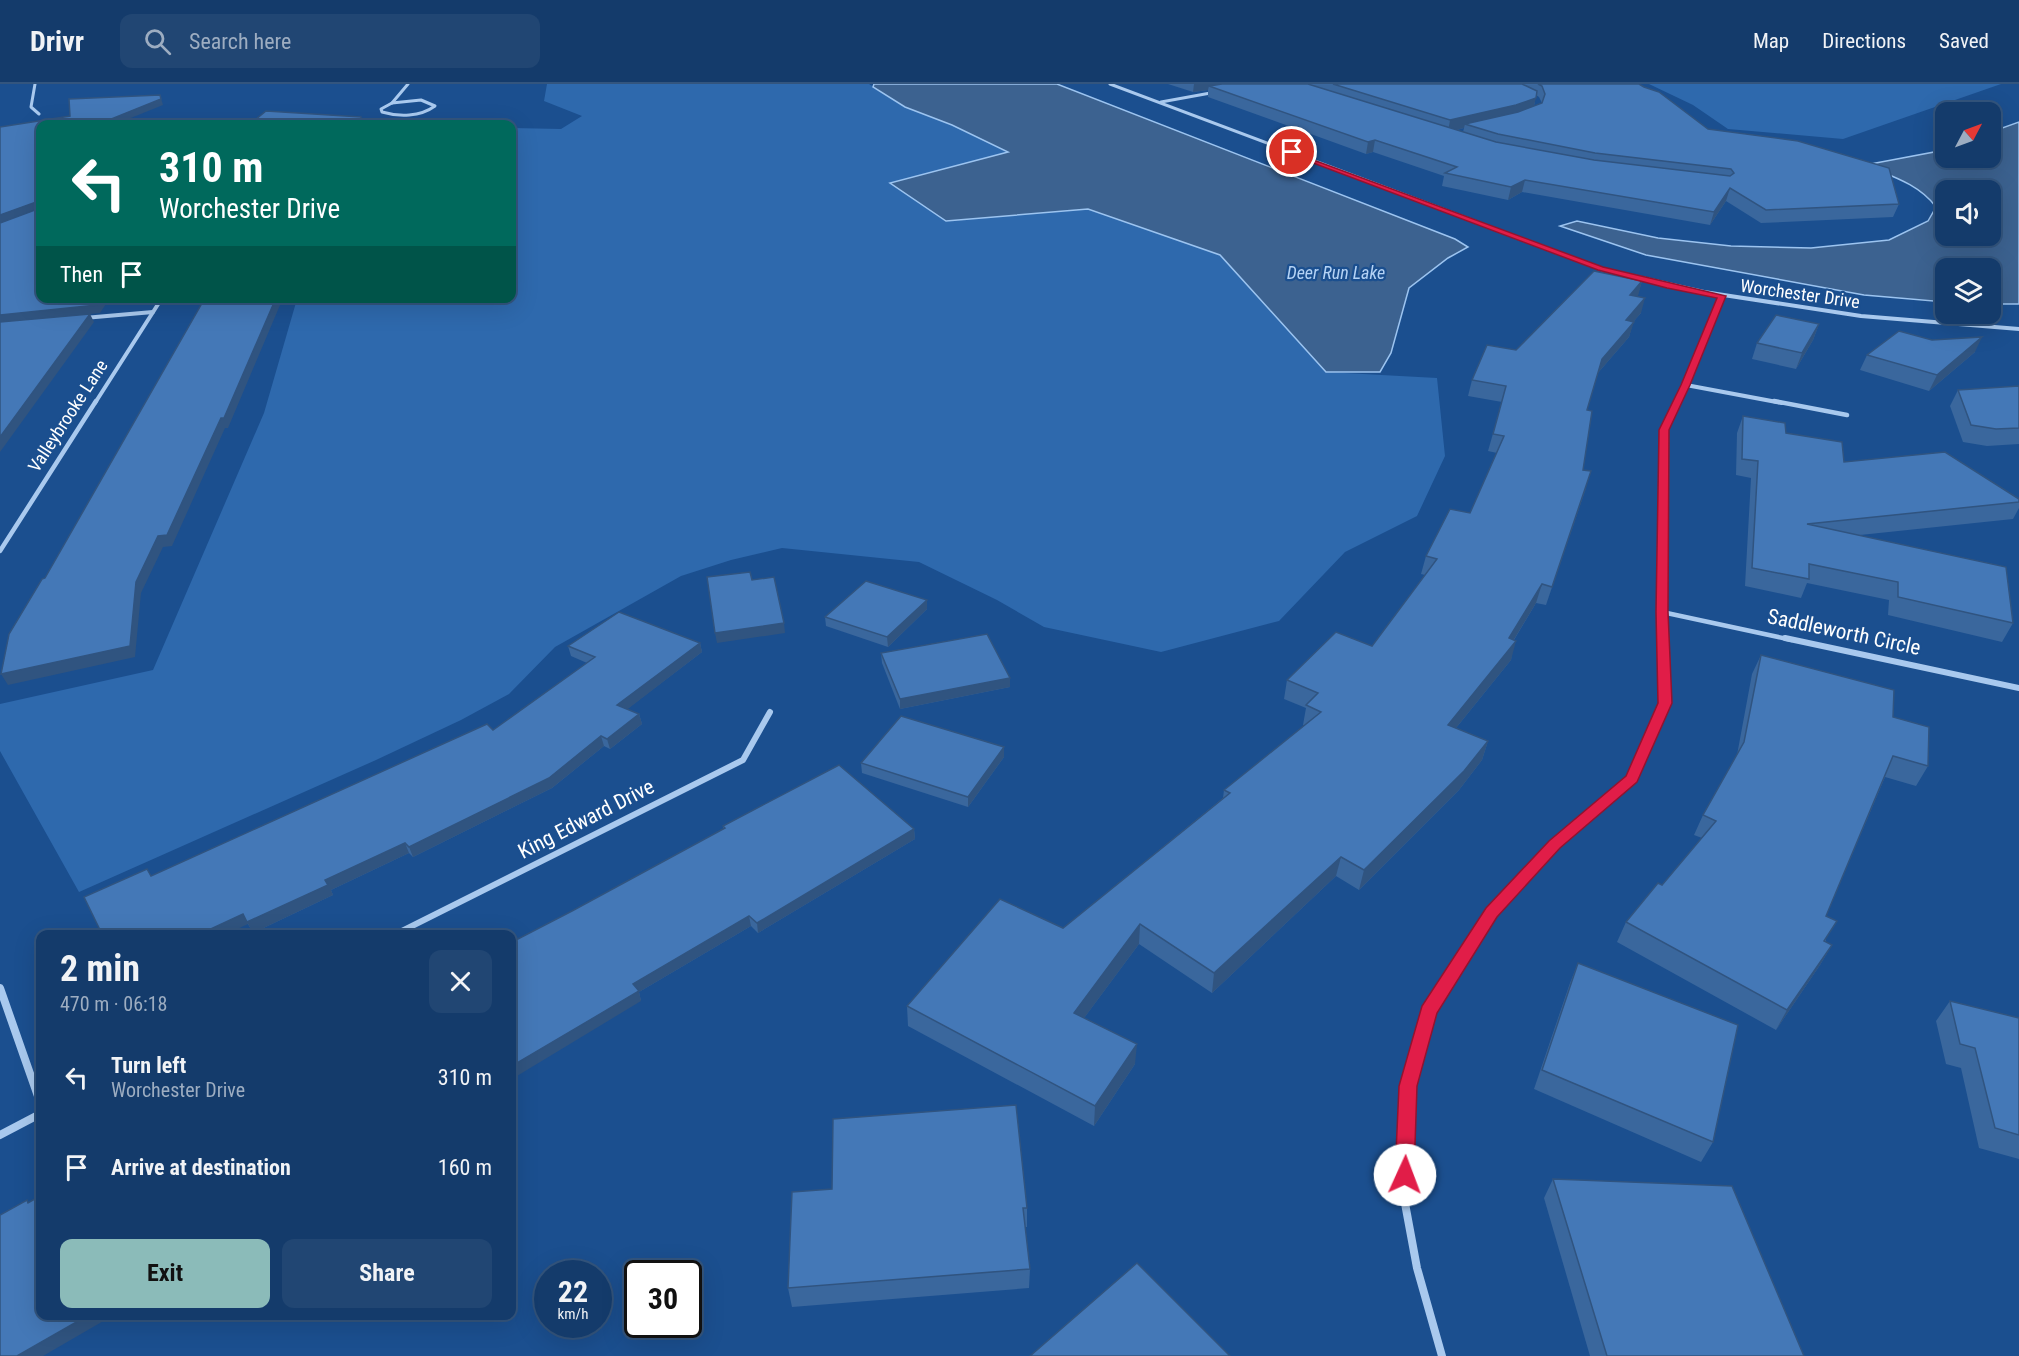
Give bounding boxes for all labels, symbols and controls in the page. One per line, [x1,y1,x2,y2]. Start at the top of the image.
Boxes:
search box [120,14,540,68]
text: Drivr [30,25,84,58]
icon: search [141,25,174,58]
text: Search here [189,29,291,54]
text: Map [1753,29,1789,53]
text: Directions [1822,29,1906,53]
text: Saved [1939,29,1989,53]
north arrow [1935,102,2001,168]
map controls [1935,102,2001,324]
pin [1266,126,1317,177]
icon: arrive [1275,135,1308,168]
text: 310 m [159,143,264,192]
icon: left [60,144,138,222]
button: sound [1935,180,2001,246]
text: Worchester Drive [159,193,340,225]
icon: arrive [115,258,148,291]
button: layers [1935,258,2001,324]
text: Then [60,262,103,287]
water label: Deer Run Lake [1287,262,1385,283]
street label: Worchester Drive [1739,275,1861,312]
street label: Valleybrooke Lane [24,356,112,476]
street label: Saddleworth Circle [1765,604,1923,660]
street label: King Edward Drive [514,774,658,864]
text: 2 min [60,948,140,990]
button: close [429,950,492,1013]
text: 470 m · 06:18 [60,992,167,1016]
text: Turn left [111,1053,186,1078]
icon: left [60,1061,93,1094]
text: 310 m [438,1065,492,1090]
text: Worchester Drive [111,1078,245,1102]
position arrow [1373,1143,1437,1207]
icon: arrive [60,1151,93,1184]
text: Arrive at destination [111,1155,291,1180]
text: 160 m [438,1155,492,1180]
button: Exit [60,1239,270,1308]
button: Share [282,1239,492,1308]
speed limit sign: 30 [624,1260,702,1338]
text: 22 [558,1274,588,1309]
text: km/h [558,1305,588,1323]

